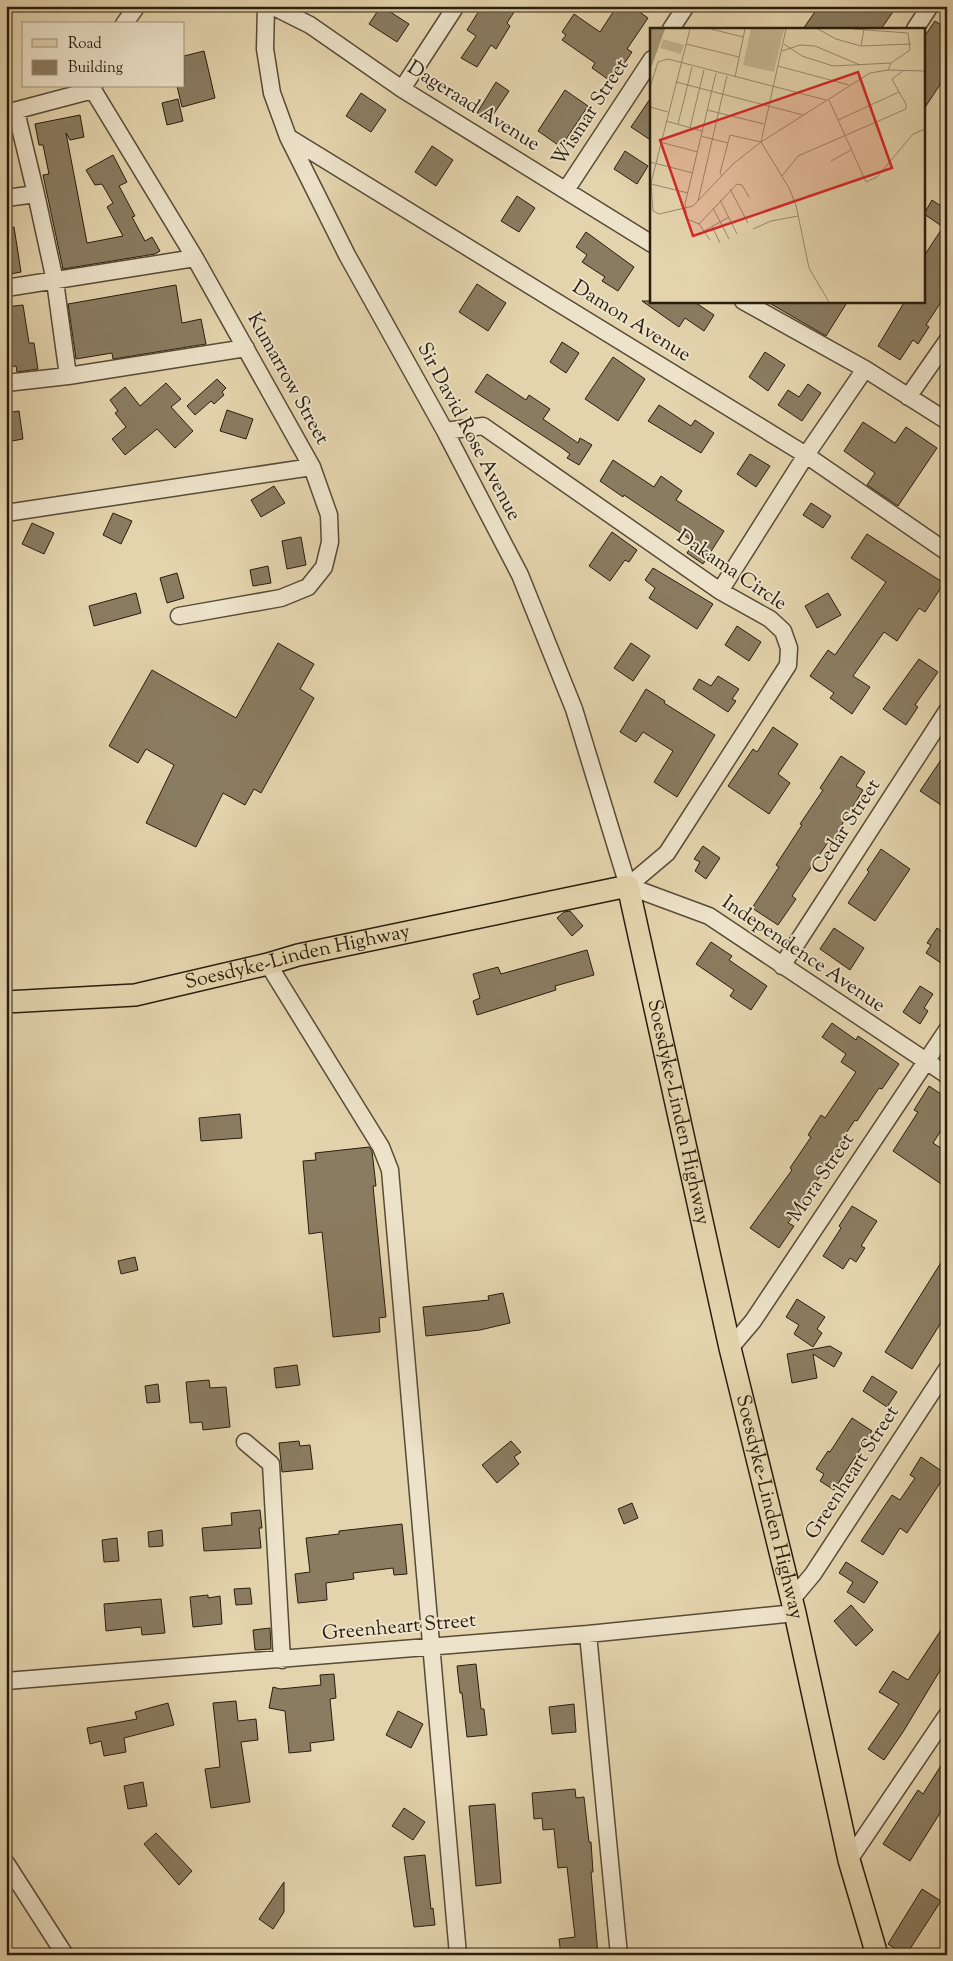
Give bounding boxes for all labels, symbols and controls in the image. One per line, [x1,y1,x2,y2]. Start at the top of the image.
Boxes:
legend [22,22,185,88]
inset map [650,28,926,302]
text: Road [68,34,102,55]
street label: Wismar Street [545,53,637,173]
street label: Dageraad Avenue [401,54,545,160]
text: Building [68,58,123,79]
street label: Damon Avenue [566,274,696,370]
street label: Kumarrow Street [239,308,335,450]
street label: Sir David Rose Avenue [409,338,527,526]
street label: Dakama Circle [670,523,792,619]
street label: Cedar Street [805,773,889,880]
street label: Independence Avenue [715,889,891,1021]
street label: Soesdyke-Linden Highway [182,917,413,997]
street label: Soesdyke-Linden Highway [639,997,717,1228]
street label: Mora Street [782,1128,863,1228]
street label: Soesdyke-Linden Highway [727,1392,810,1622]
street label: Greenheart Street [799,1400,907,1546]
street label: Greenheart Street [321,1607,477,1649]

